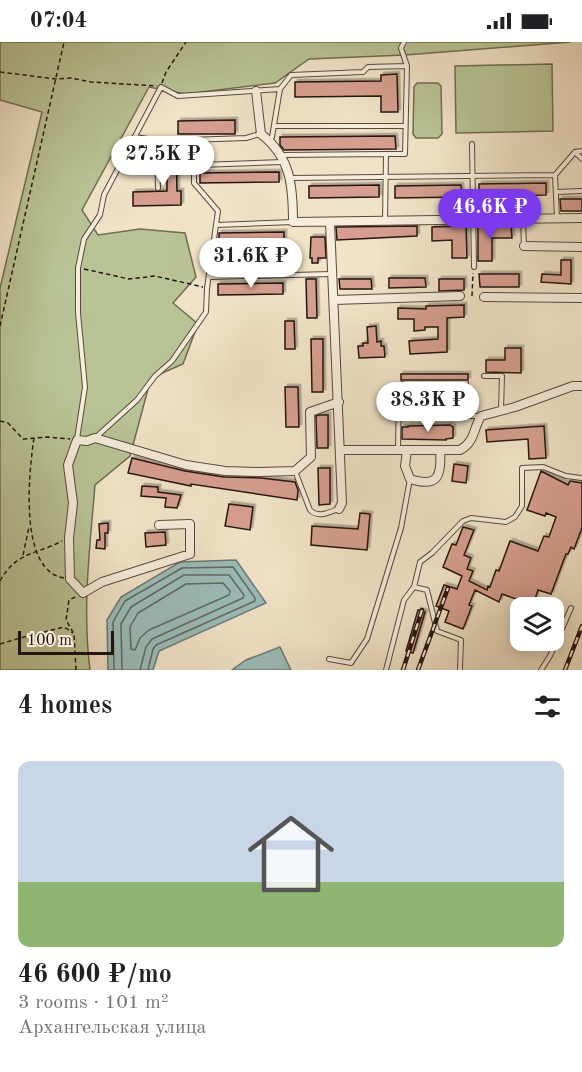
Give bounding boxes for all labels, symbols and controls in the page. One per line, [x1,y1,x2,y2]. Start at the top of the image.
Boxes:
text: 07:04 [30,10,87,32]
pin: 27.5K ₽ [108,136,218,187]
text: 27.5K ₽ [125,145,201,165]
pin: 46.6K ₽ [435,189,545,240]
text: 46.6K ₽ [452,198,528,218]
pin: 31.6K ₽ [196,238,306,289]
text: 31.6K ₽ [213,247,289,267]
pin: 38.3K ₽ [373,382,483,433]
text: 38.3K ₽ [390,391,466,411]
map controls [510,597,564,651]
button: layers [510,597,564,651]
scale bar [18,628,114,656]
text: 100 m [27,633,72,649]
icon: filters [531,690,564,723]
text: 4 homes [18,693,112,719]
icon: home [237,800,345,908]
text: 46 600 ₽/mo [18,962,172,988]
text: 3 rooms · 101 m² [18,993,168,1013]
text: Архангельская улица [18,1018,206,1038]

